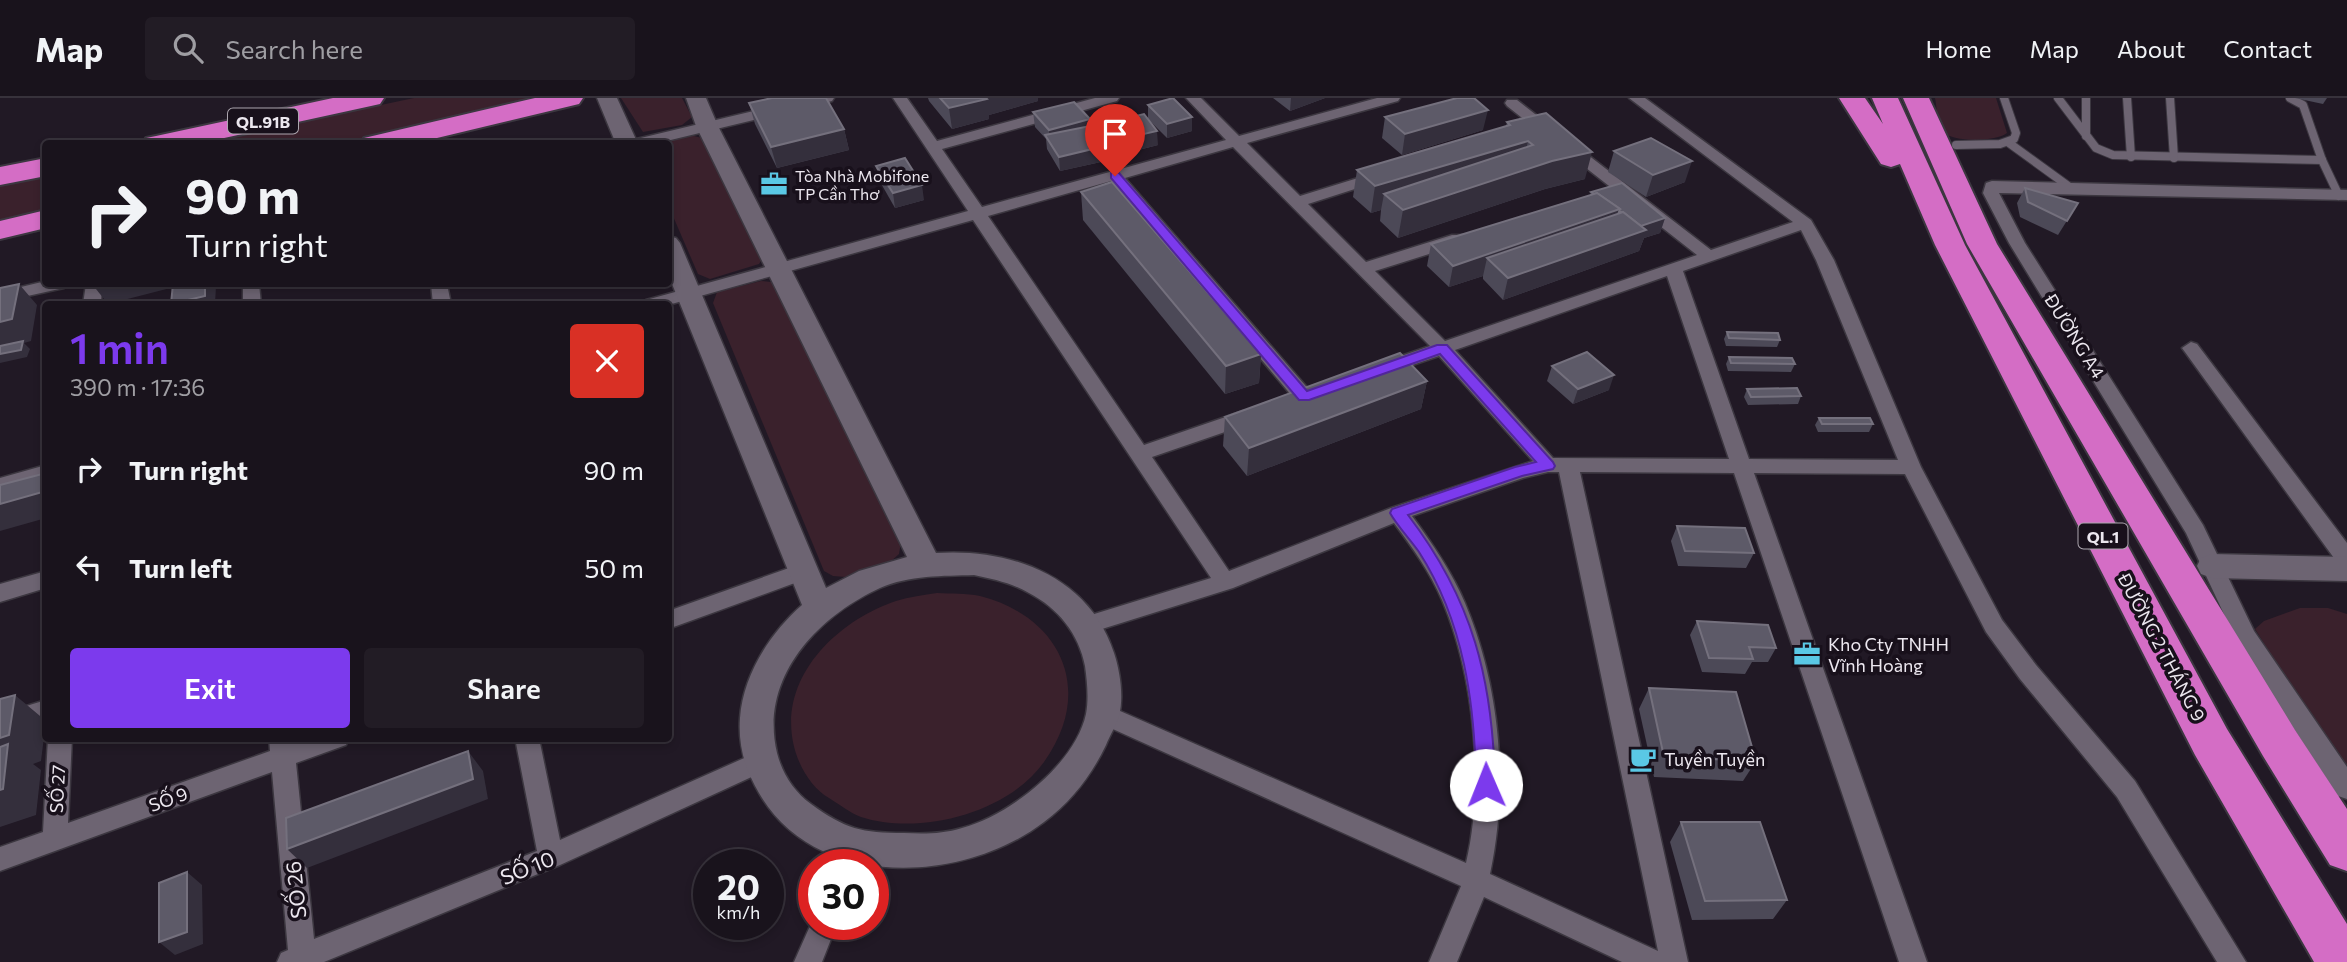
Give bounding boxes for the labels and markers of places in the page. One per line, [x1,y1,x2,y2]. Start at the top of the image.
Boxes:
pin [1085,104,1145,176]
place label: Tòa Nhà Mobifone TP Cần Thơ [795,166,929,203]
office icon: Tòa Nhà Mobifone TP Cần Thơ [759,169,789,199]
place label: Kho Cty TNHH Vĩnh Hoàng [1828,633,1949,676]
office icon: Kho Cty TNHH Vĩnh Hoàng [1792,639,1822,669]
cafe icon: Tuyền Tuyền [1628,744,1658,774]
place label: Tuyền Tuyền [1664,748,1765,770]

